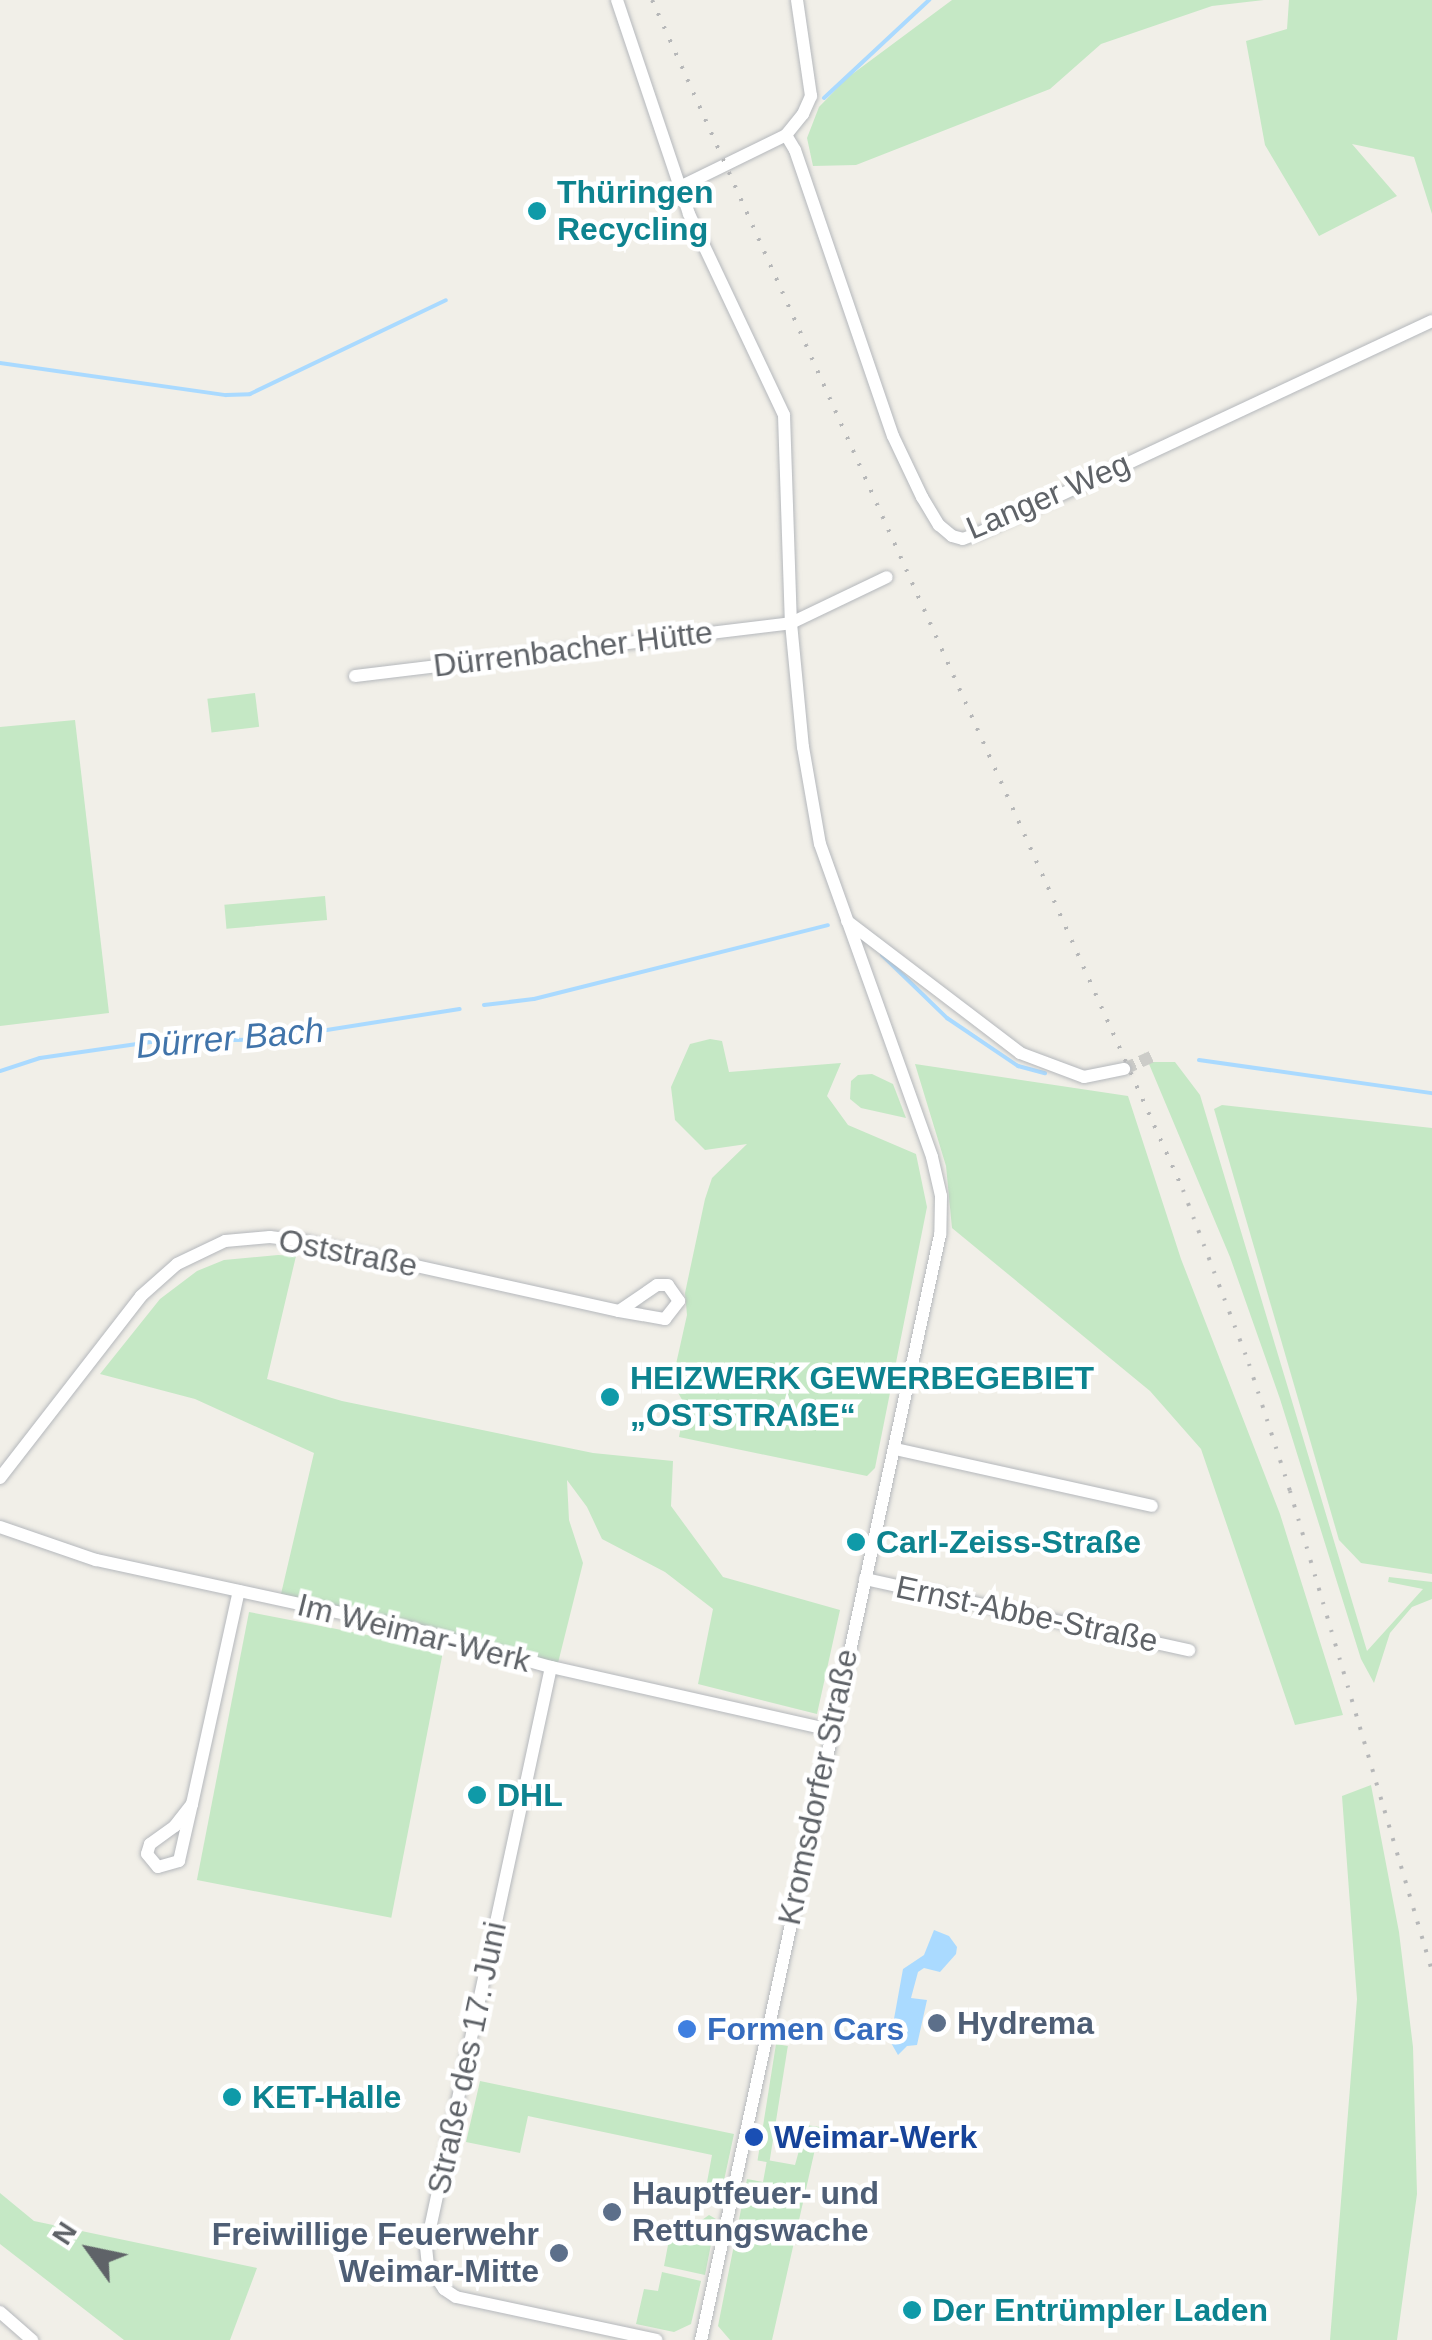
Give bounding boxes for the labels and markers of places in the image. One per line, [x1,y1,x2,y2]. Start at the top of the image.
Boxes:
place label: Thüringen Recycling [557,174,713,249]
marker: Thüringen Recycling [526,200,548,222]
place label: HEIZWERK GEWERBEGEBIET „OSTSTRAßE“ [630,1360,1094,1435]
marker: HEIZWERK GEWERBEGEBIET „OSTSTRAßE“ [599,1386,621,1408]
place label: Carl-Zeiss-Straße [876,1523,1141,1561]
marker: Carl-Zeiss-Straße [845,1531,867,1553]
place label: DHL [497,1776,563,1814]
marker: DHL [466,1784,488,1806]
place label: Hydrema [957,2004,1094,2042]
place label: Formen Cars [707,2010,904,2048]
marker: Hydrema [926,2012,948,2034]
marker: Formen Cars [676,2018,698,2040]
place label: KET-Halle [252,2078,401,2116]
marker: KET-Halle [221,2086,243,2108]
place label: Weimar-Werk [774,2118,977,2156]
marker: Weimar-Werk [743,2126,765,2148]
place label: Hauptfeuer- und Rettungswache [632,2175,879,2250]
marker: Hauptfeuer- und Rettungswache [601,2201,623,2223]
place label: Freiwillige Feuerwehr Weimar-Mitte [212,2216,539,2291]
marker: Freiwillige Feuerwehr Weimar-Mitte [548,2242,570,2264]
place label: Der Entrümpler Laden [932,2291,1268,2329]
marker: Der Entrümpler Laden [901,2299,923,2321]

